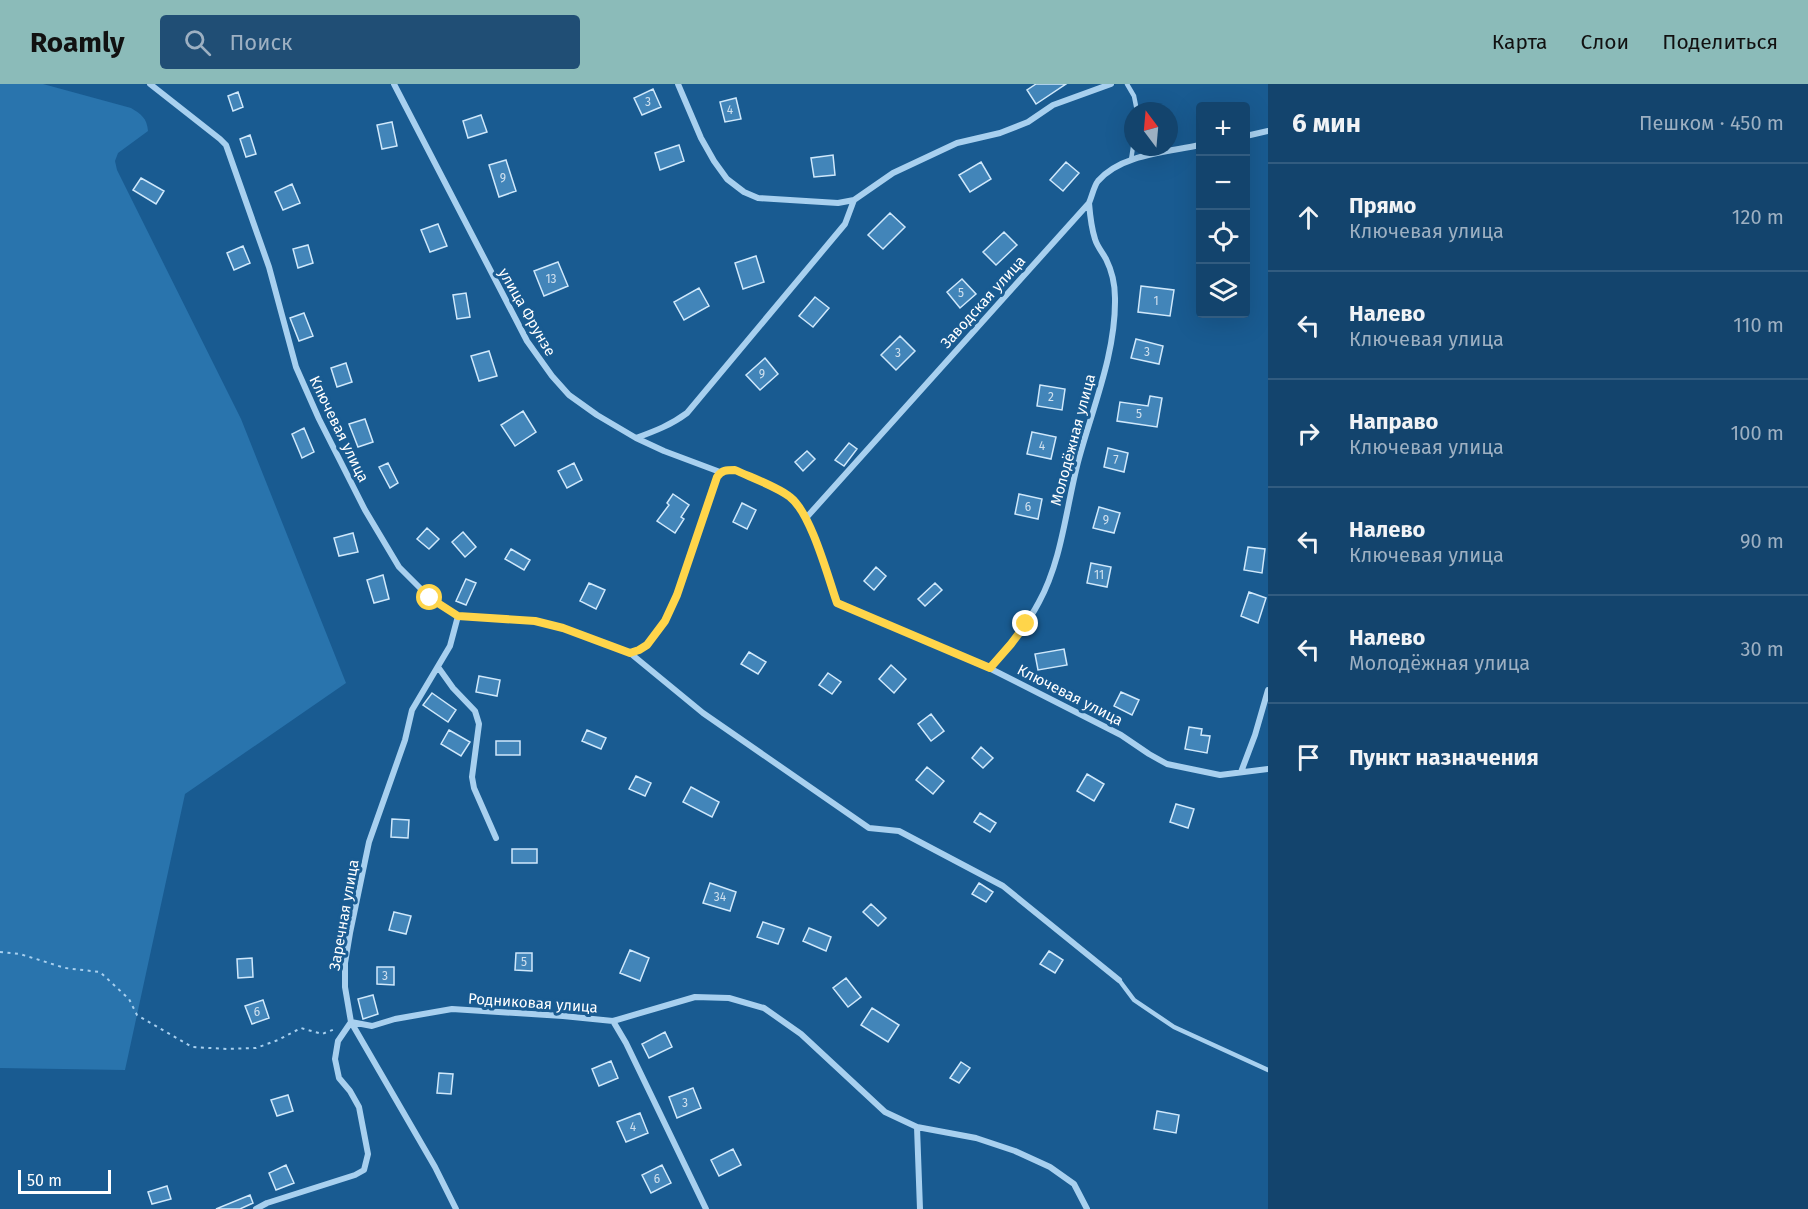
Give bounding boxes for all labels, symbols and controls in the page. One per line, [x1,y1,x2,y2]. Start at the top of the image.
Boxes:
search box [160,15,580,69]
text: Roamly [30,26,124,59]
icon: search [181,26,214,59]
text: Поиск [229,29,292,56]
text: Карта [1492,29,1548,55]
text: Слои [1581,29,1629,55]
text: Поделиться [1662,29,1778,55]
house number: 3 [645,95,651,109]
north arrow [1124,102,1178,156]
map controls [1196,102,1250,318]
button: + [1196,102,1250,156]
house number: 4 [727,103,734,117]
text: 6 мин [1292,108,1361,139]
text: Пешком · 450 m [1639,111,1784,135]
button: − [1196,156,1250,210]
house number: 9 [500,171,506,185]
text: Прямо [1349,192,1416,219]
icon: ahead [1292,201,1325,234]
text: 120 m [1732,205,1784,229]
button: locate [1196,210,1250,264]
text: Ключевая улица [1349,219,1504,243]
street label: Заводская улица [937,252,1029,352]
button: layers [1196,264,1250,318]
street label: улица Фрунзе [495,265,559,359]
house number: 13 [545,272,557,286]
house number: 5 [958,286,964,300]
house number: 1 [1153,294,1159,308]
text: Налево [1349,300,1425,327]
icon: left [1292,309,1325,342]
text: 110 m [1733,313,1784,337]
text: Ключевая улица [1349,327,1504,351]
house number: 3 [1144,345,1150,359]
house number: 3 [895,346,901,360]
house number: 9 [759,367,765,381]
street label: Молодёжная улица [1047,372,1099,508]
street label: Ключевая улица [305,373,373,485]
house number: 2 [1048,390,1054,404]
house number: 5 [1136,407,1142,421]
text: Направо [1349,408,1438,435]
icon: right [1292,417,1325,450]
text: 100 m [1731,421,1784,445]
text: Ключевая улица [1349,435,1504,459]
house number: 4 [1039,439,1046,453]
house number: 7 [1113,453,1119,467]
house number: 6 [1025,500,1031,514]
house number: 9 [1103,513,1109,527]
text: Налево [1349,516,1425,543]
icon: left [1292,525,1325,558]
text: 90 m [1740,529,1784,553]
text: Ключевая улица [1349,543,1504,567]
house number: 11 [1094,568,1104,582]
route start [416,584,442,610]
route end [1012,610,1038,636]
text: Налево [1349,624,1425,651]
icon: left [1292,633,1325,666]
text: 30 m [1740,637,1784,661]
text: Молодёжная улица [1349,651,1530,675]
street label: Ключевая улица [1014,661,1126,729]
icon: arrive [1292,741,1325,774]
text: Пункт назначения [1349,744,1539,771]
street label: Заречная улица [325,858,363,972]
house number: 34 [714,890,727,904]
house number: 5 [521,955,527,969]
house number: 3 [382,969,388,983]
street label: Родниковая улица [467,989,599,1017]
house number: 6 [254,1005,260,1019]
house number: 3 [682,1096,688,1110]
house number: 4 [630,1120,637,1134]
scale bar [18,1167,111,1194]
text: 50 m [27,1171,62,1190]
house number: 6 [654,1172,660,1186]

